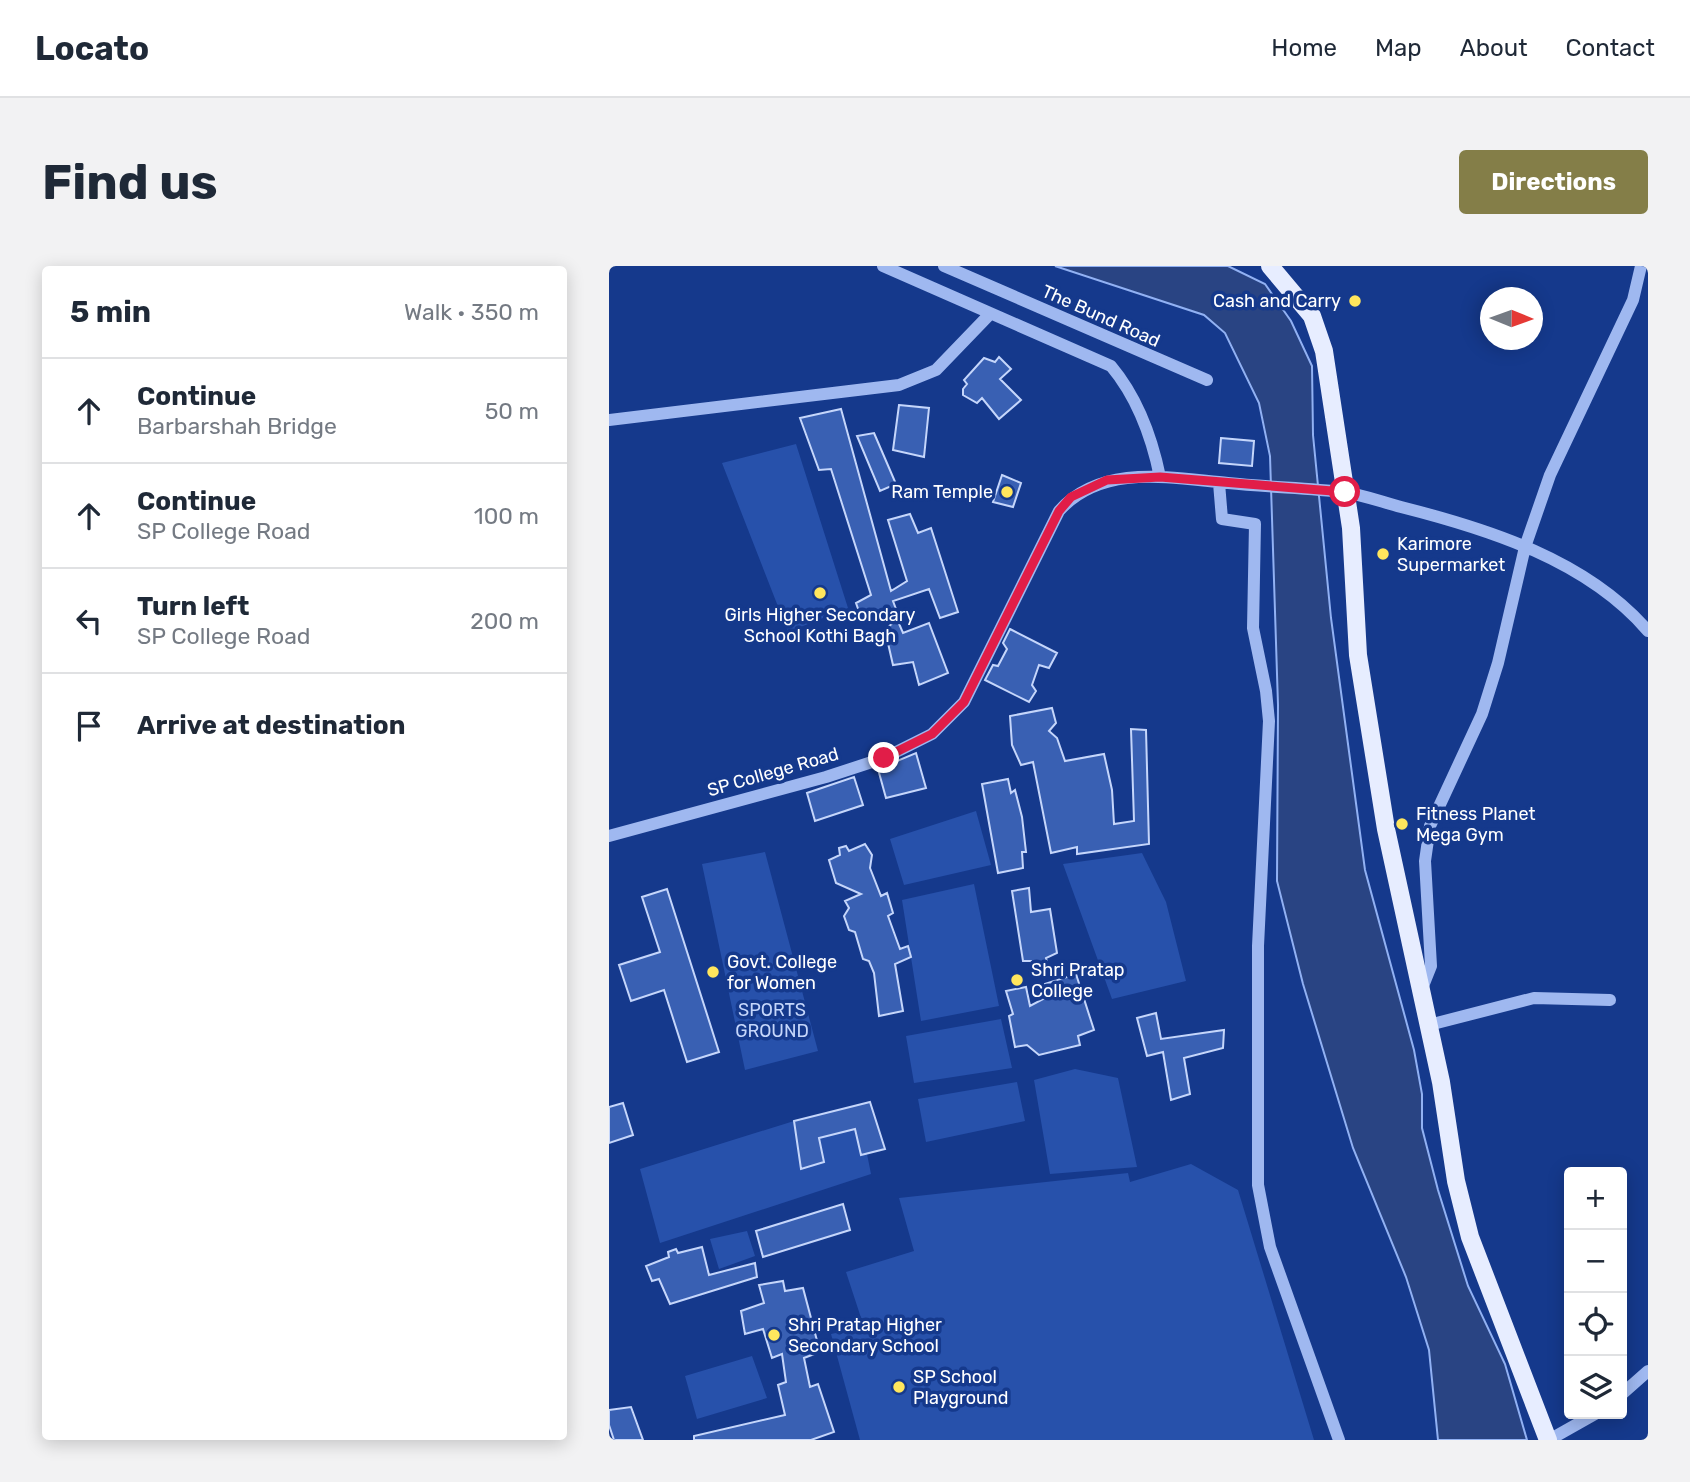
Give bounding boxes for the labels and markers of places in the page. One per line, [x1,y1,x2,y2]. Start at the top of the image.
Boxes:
place label: Cash and Carry [1213,290,1341,312]
marker: Cash and Carry [1347,293,1363,309]
place label: Ram Temple [891,481,993,503]
marker: Ram Temple [999,484,1015,500]
place label: Karimore Supermarket [1397,533,1505,576]
marker: Karimore Supermarket [1375,546,1391,562]
marker: Girls Higher Secondary School Kothi Bagh [812,585,828,601]
place label: Girls Higher Secondary School Kothi Bagh [724,604,916,647]
place label: Fitness Planet Mega Gym [1416,803,1536,846]
marker: Fitness Planet Mega Gym [1394,816,1410,832]
place label: Govt. College for Women [727,951,837,994]
place label: Shri Pratap College [1031,959,1125,1002]
marker: Govt. College for Women [705,964,721,980]
marker: Shri Pratap College [1009,972,1025,988]
place label: Shri Pratap Higher Secondary School [788,1314,942,1357]
marker: Shri Pratap Higher Secondary School [766,1327,782,1343]
place label: SP School Playground [913,1366,1008,1409]
marker: SP School Playground [891,1379,907,1395]

